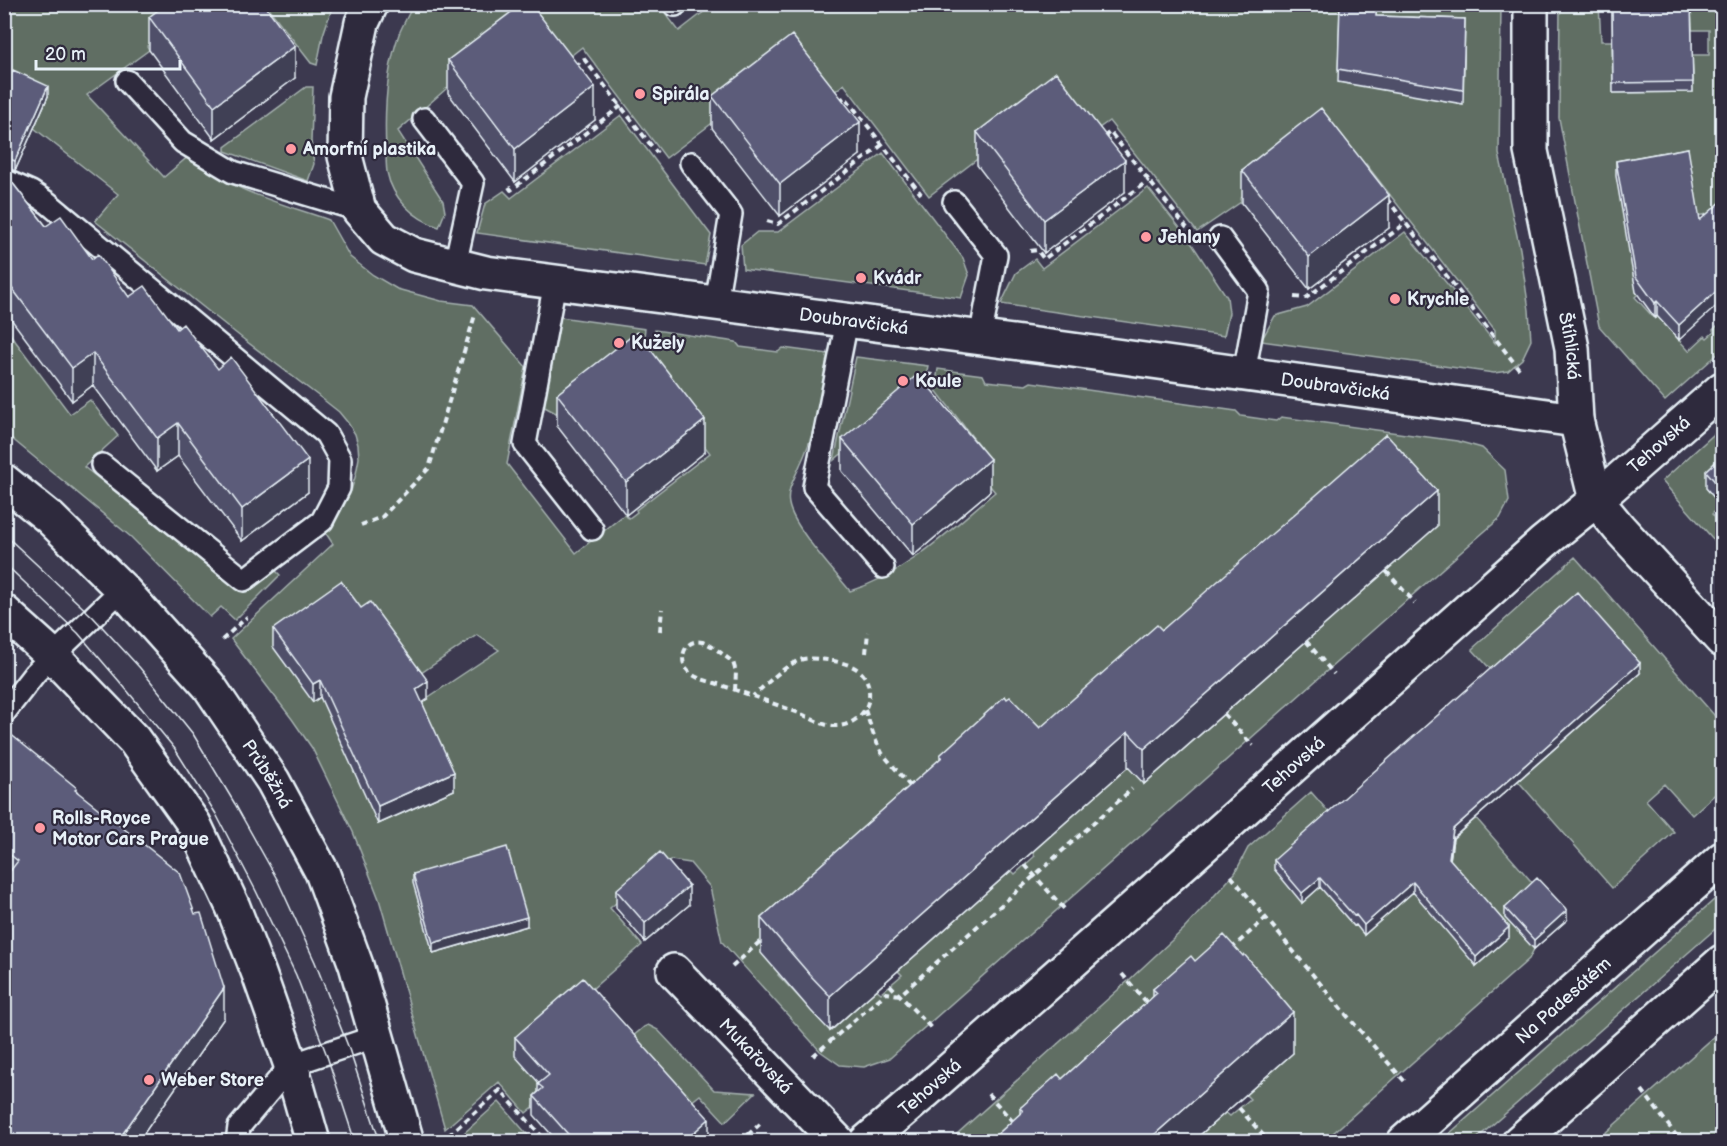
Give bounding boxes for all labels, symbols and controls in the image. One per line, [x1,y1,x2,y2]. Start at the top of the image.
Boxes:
scale bar [36,33,180,71]
text: 20 m [45,44,86,65]
place label: Spirála [652,84,710,105]
marker: Spirála [633,87,647,101]
place label: Amorfní plastika [302,139,436,160]
marker: Amorfní plastika [284,142,298,156]
place label: Jehlany [1158,227,1221,248]
marker: Jehlany [1139,230,1153,244]
place label: Kvádr [873,268,922,289]
marker: Kvádr [854,271,868,285]
place label: Krychle [1407,289,1469,310]
marker: Krychle [1388,292,1402,306]
street label: Doubravčická [798,304,910,339]
street label: Štíhlická [1554,310,1584,381]
place label: Kužely [631,333,685,354]
marker: Kužely [612,336,626,350]
street label: Doubravčická [1279,369,1391,405]
place label: Koule [915,371,962,392]
marker: Koule [896,374,910,388]
street label: Tehovská [1624,412,1695,478]
street label: Tehovská [1259,733,1329,799]
street label: Průběžná [237,736,296,812]
place label: Rolls-Royce Motor Cars Prague [52,808,209,850]
marker: Rolls-Royce Motor Cars Prague [33,821,47,835]
street label: Na Padesátém [1512,953,1615,1049]
street label: Mukařovská [714,1014,796,1099]
street label: Tehovská [895,1055,966,1121]
place label: Weber Store [161,1070,264,1091]
marker: Weber Store [142,1073,156,1087]

